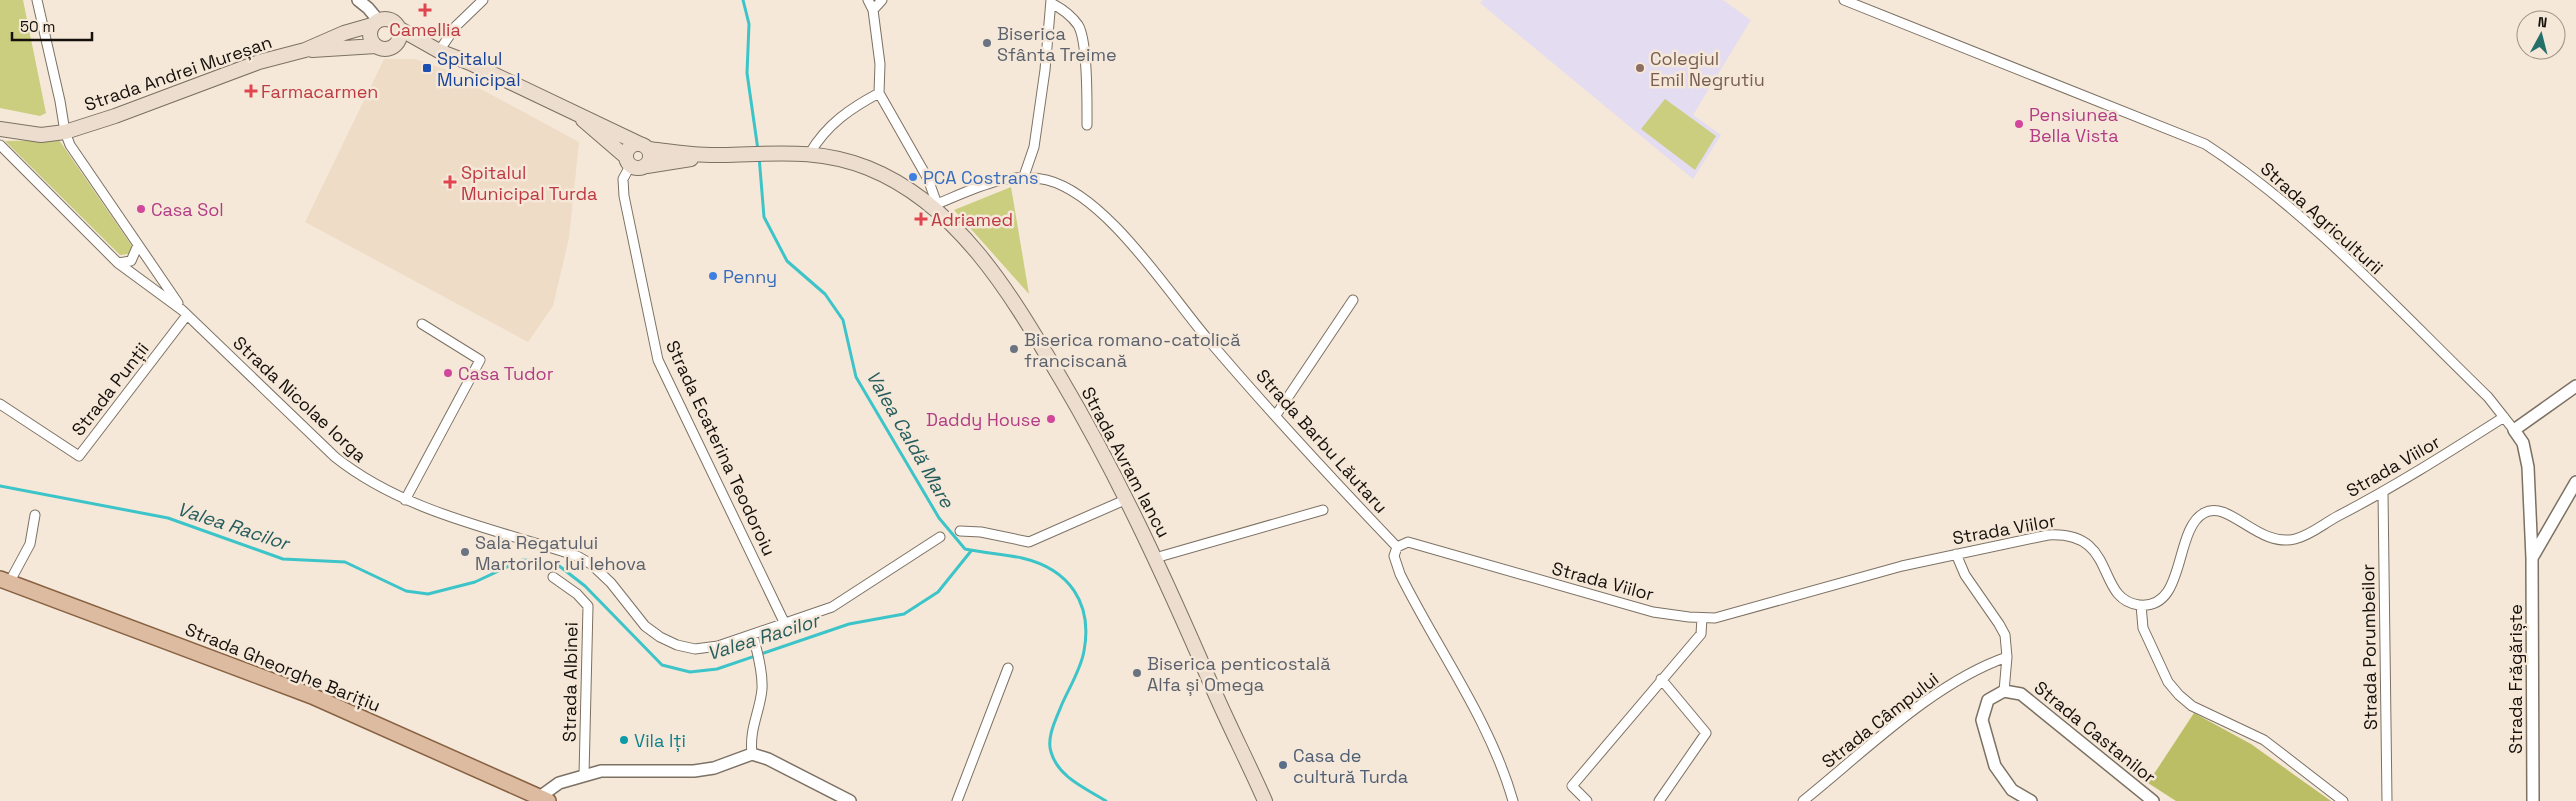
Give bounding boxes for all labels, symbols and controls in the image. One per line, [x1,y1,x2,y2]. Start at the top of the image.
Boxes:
marker: Camellia [419,4,431,16]
scale bar [12,10,92,42]
north arrow [2516,10,2566,60]
text: N [2537,13,2548,32]
text: 50 m [20,17,55,36]
place label: Camellia [389,18,461,41]
place label: Biserica Sfânta Treime [997,22,1117,66]
street label: Strada Andrei Mureșan [81,30,275,116]
marker: Biserica Sfânta Treime [981,37,993,49]
place label: Spitalul Municipal [437,47,521,91]
place label: Colegiul Emil Negrutiu [1650,47,1765,91]
marker: Spitalul Municipal [421,62,433,74]
marker: Colegiul Emil Negrutiu [1634,62,1646,74]
place label: Farmacarmen [261,80,378,103]
marker: Farmacarmen [245,85,257,97]
place label: Pensiunea Bella Vista [2029,103,2119,147]
marker: Pensiunea Bella Vista [2013,118,2025,130]
street label: Strada Agriculturii [2256,157,2388,279]
place label: Spitalul Municipal Turda [461,161,597,205]
place label: PCA Costrans [923,166,1039,189]
marker: PCA Costrans [907,171,919,183]
marker: Spitalul Municipal Turda [443,175,457,189]
place label: Casa Sol [151,198,224,221]
marker: Casa Sol [135,203,147,215]
place label: Adriamed [931,208,1013,231]
marker: Adriamed [915,213,927,225]
place label: Penny [723,265,777,288]
marker: Penny [707,270,719,282]
place label: Biserica romano-catolică franciscană [1024,328,1241,372]
street label: Strada Nicolae Iorga [228,331,372,467]
street label: Strada Ecaterina Teodoroiu [661,337,781,559]
street label: Strada Punții [66,338,154,440]
marker: Biserica romano-catolică franciscană [1008,343,1020,355]
place label: Casa Tudor [458,362,554,385]
street label: Strada Barbu Lăutaru [1251,364,1393,518]
water label: Valea Caldă Mare [860,366,960,513]
marker: Casa Tudor [442,367,454,379]
street label: Strada Avram Iancu [1077,383,1175,541]
place label: Daddy House [926,408,1041,431]
marker: Daddy House [1045,413,1057,425]
street label: Strada Viilor [2342,430,2444,502]
water label: Valea Racilor [174,496,294,556]
street label: Strada Viilor [1951,509,2058,549]
place label: Sala Regatului Martorilor lui Iehova [475,531,646,575]
marker: Sala Regatului Martorilor lui Iehova [459,546,471,558]
street label: Strada Viilor [1550,556,1657,606]
street label: Strada Porumbeilor [2356,563,2382,730]
street label: Strada Frăgăriște [2504,604,2527,754]
water label: Valea Racilor [704,608,824,666]
street label: Strada Gheorghe Barițiu [182,617,384,717]
street label: Strada Albinei [557,622,583,742]
place label: Biserica penticostală Alfa și Omega [1147,652,1331,696]
marker: Biserica penticostală Alfa și Omega [1131,667,1143,679]
street label: Strada Câmpului [1817,667,1943,773]
street label: Strada Castanilor [2030,676,2161,788]
place label: Vila Iți [634,729,686,752]
marker: Vila Iți [618,734,630,746]
place label: Casa de cultură Turda [1293,744,1408,788]
marker: Casa de cultură Turda [1277,759,1289,771]

